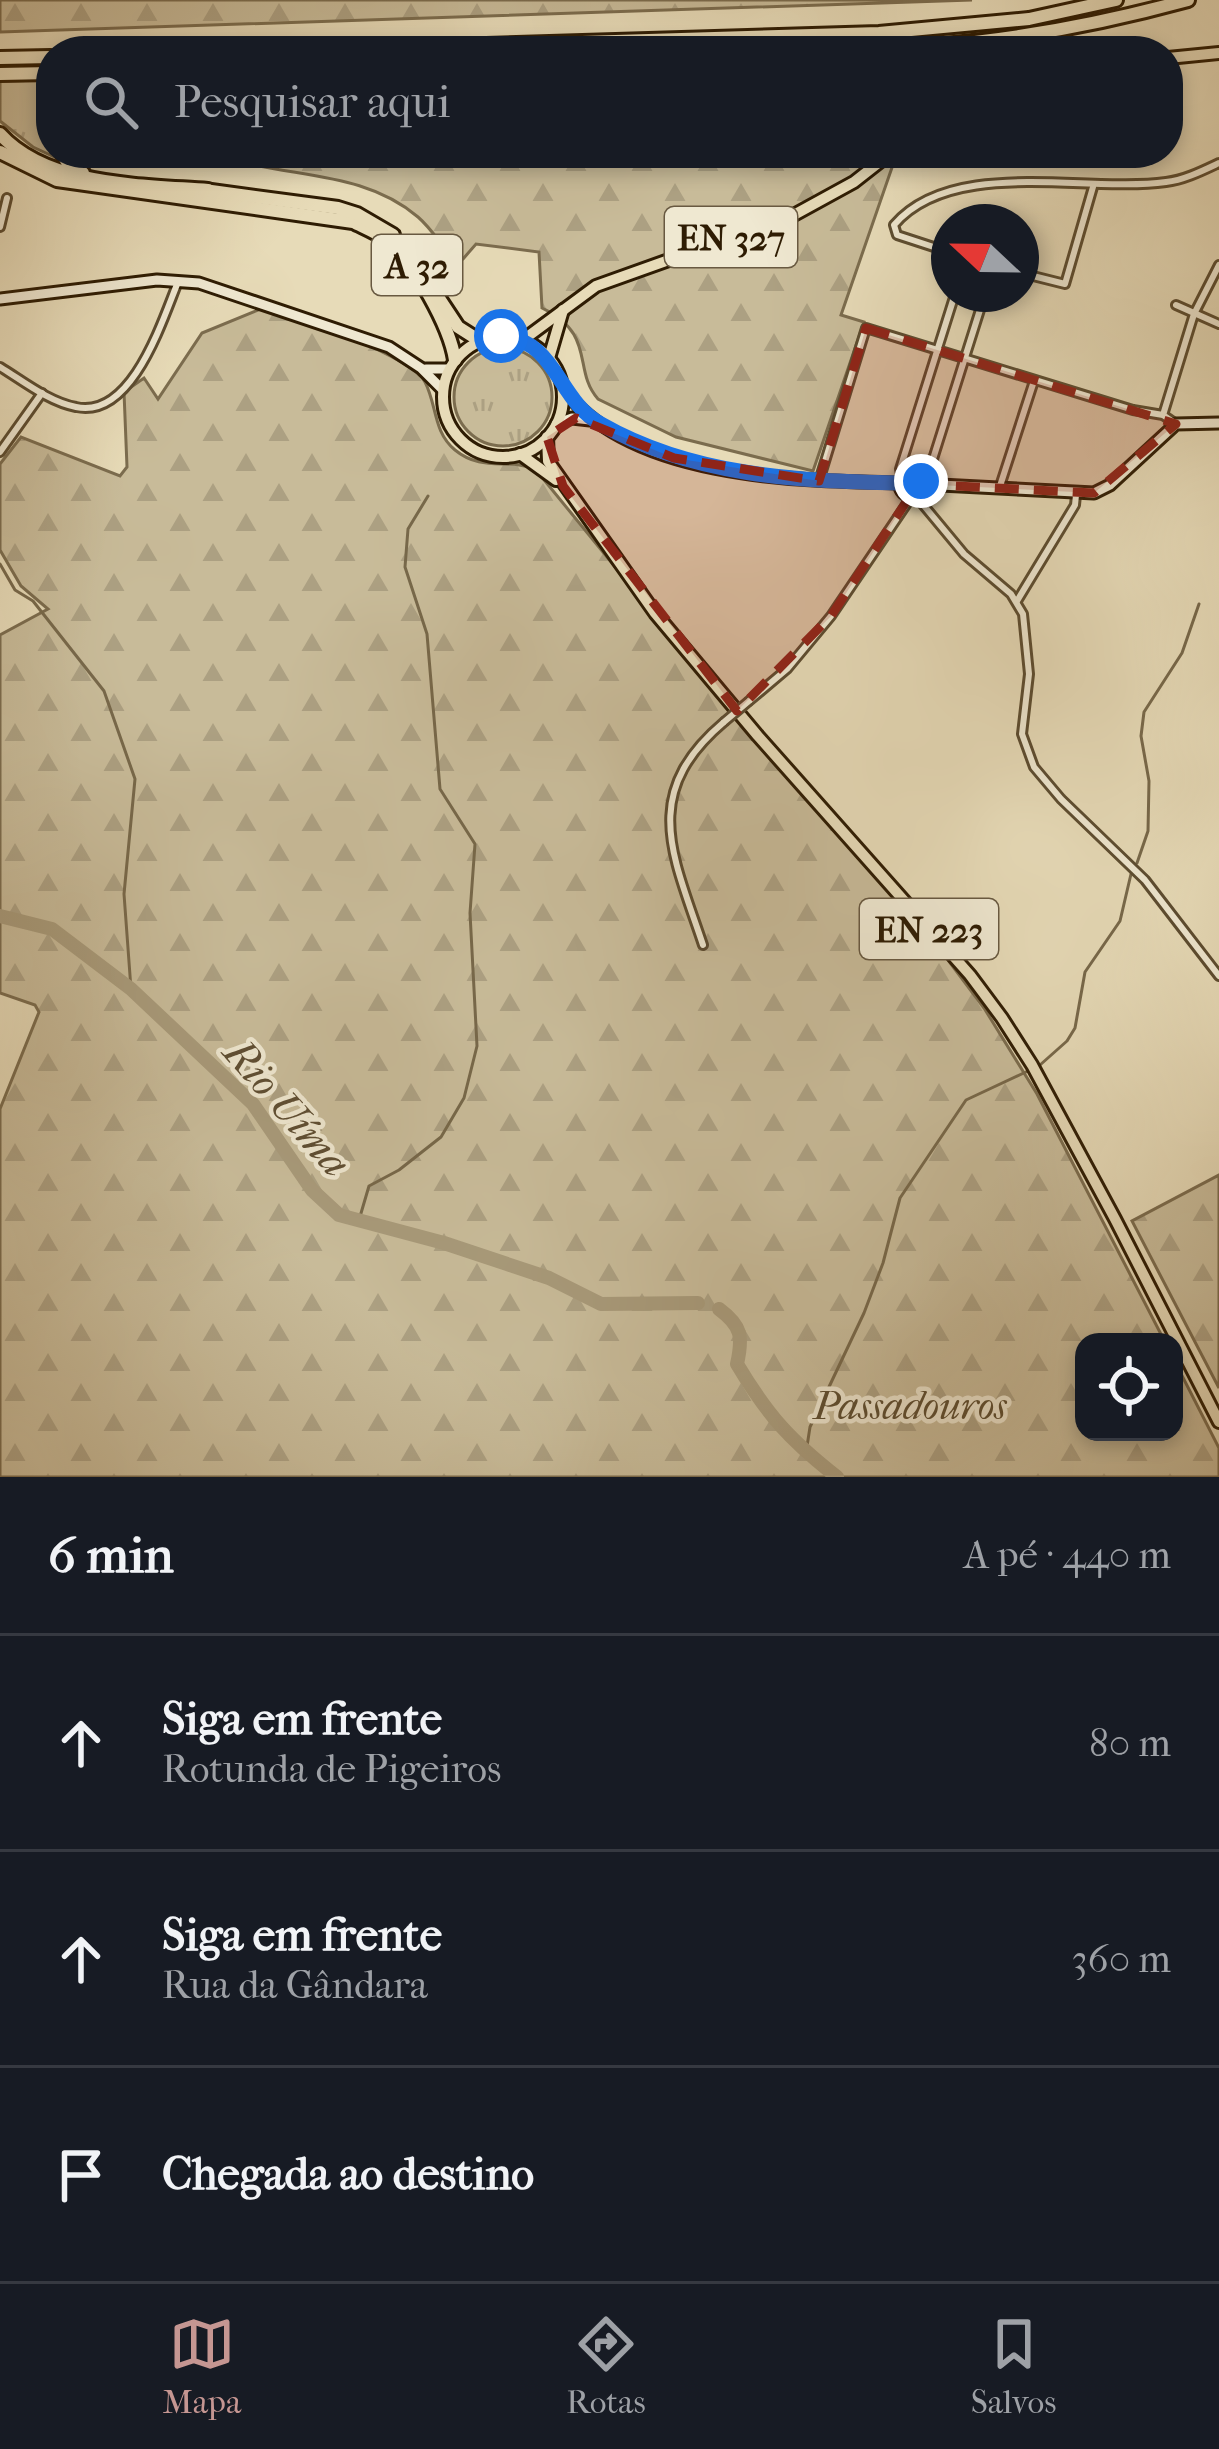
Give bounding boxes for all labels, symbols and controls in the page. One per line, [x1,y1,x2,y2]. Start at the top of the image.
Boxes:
search box [36,36,1183,168]
icon: search [78,69,144,135]
text: Pesquisar aqui [174,76,450,129]
north arrow [931,204,1039,312]
road number: EN 327 [665,207,797,267]
road number: A 32 [372,235,462,295]
route start [474,309,528,363]
route end [894,454,948,508]
road number: EN 223 [860,899,998,959]
water label: Rio Uíma [212,1027,360,1187]
map controls [1075,1333,1183,1441]
button: locate [1075,1333,1183,1441]
park label: Passadouros [812,1383,1007,1429]
text: 6 min [48,1525,174,1585]
text: A pé · 440 m [964,1532,1171,1578]
text: Siga em frente [162,1693,442,1746]
icon: ahead [48,1710,114,1776]
text: 80 m [1089,1720,1171,1766]
text: Rotunda de Pigeiros [162,1746,501,1792]
text: Siga em frente [162,1909,442,1962]
icon: ahead [48,1926,114,1992]
text: 360 m [1072,1936,1171,1982]
text: Rua da Gândara [162,1962,428,2008]
icon: arrive [48,2142,114,2208]
text: Chegada ao destino [162,2148,534,2201]
tab: Mapa [163,2311,241,2422]
tab: Rotas [566,2311,646,2422]
tab: Salvos [971,2311,1056,2422]

